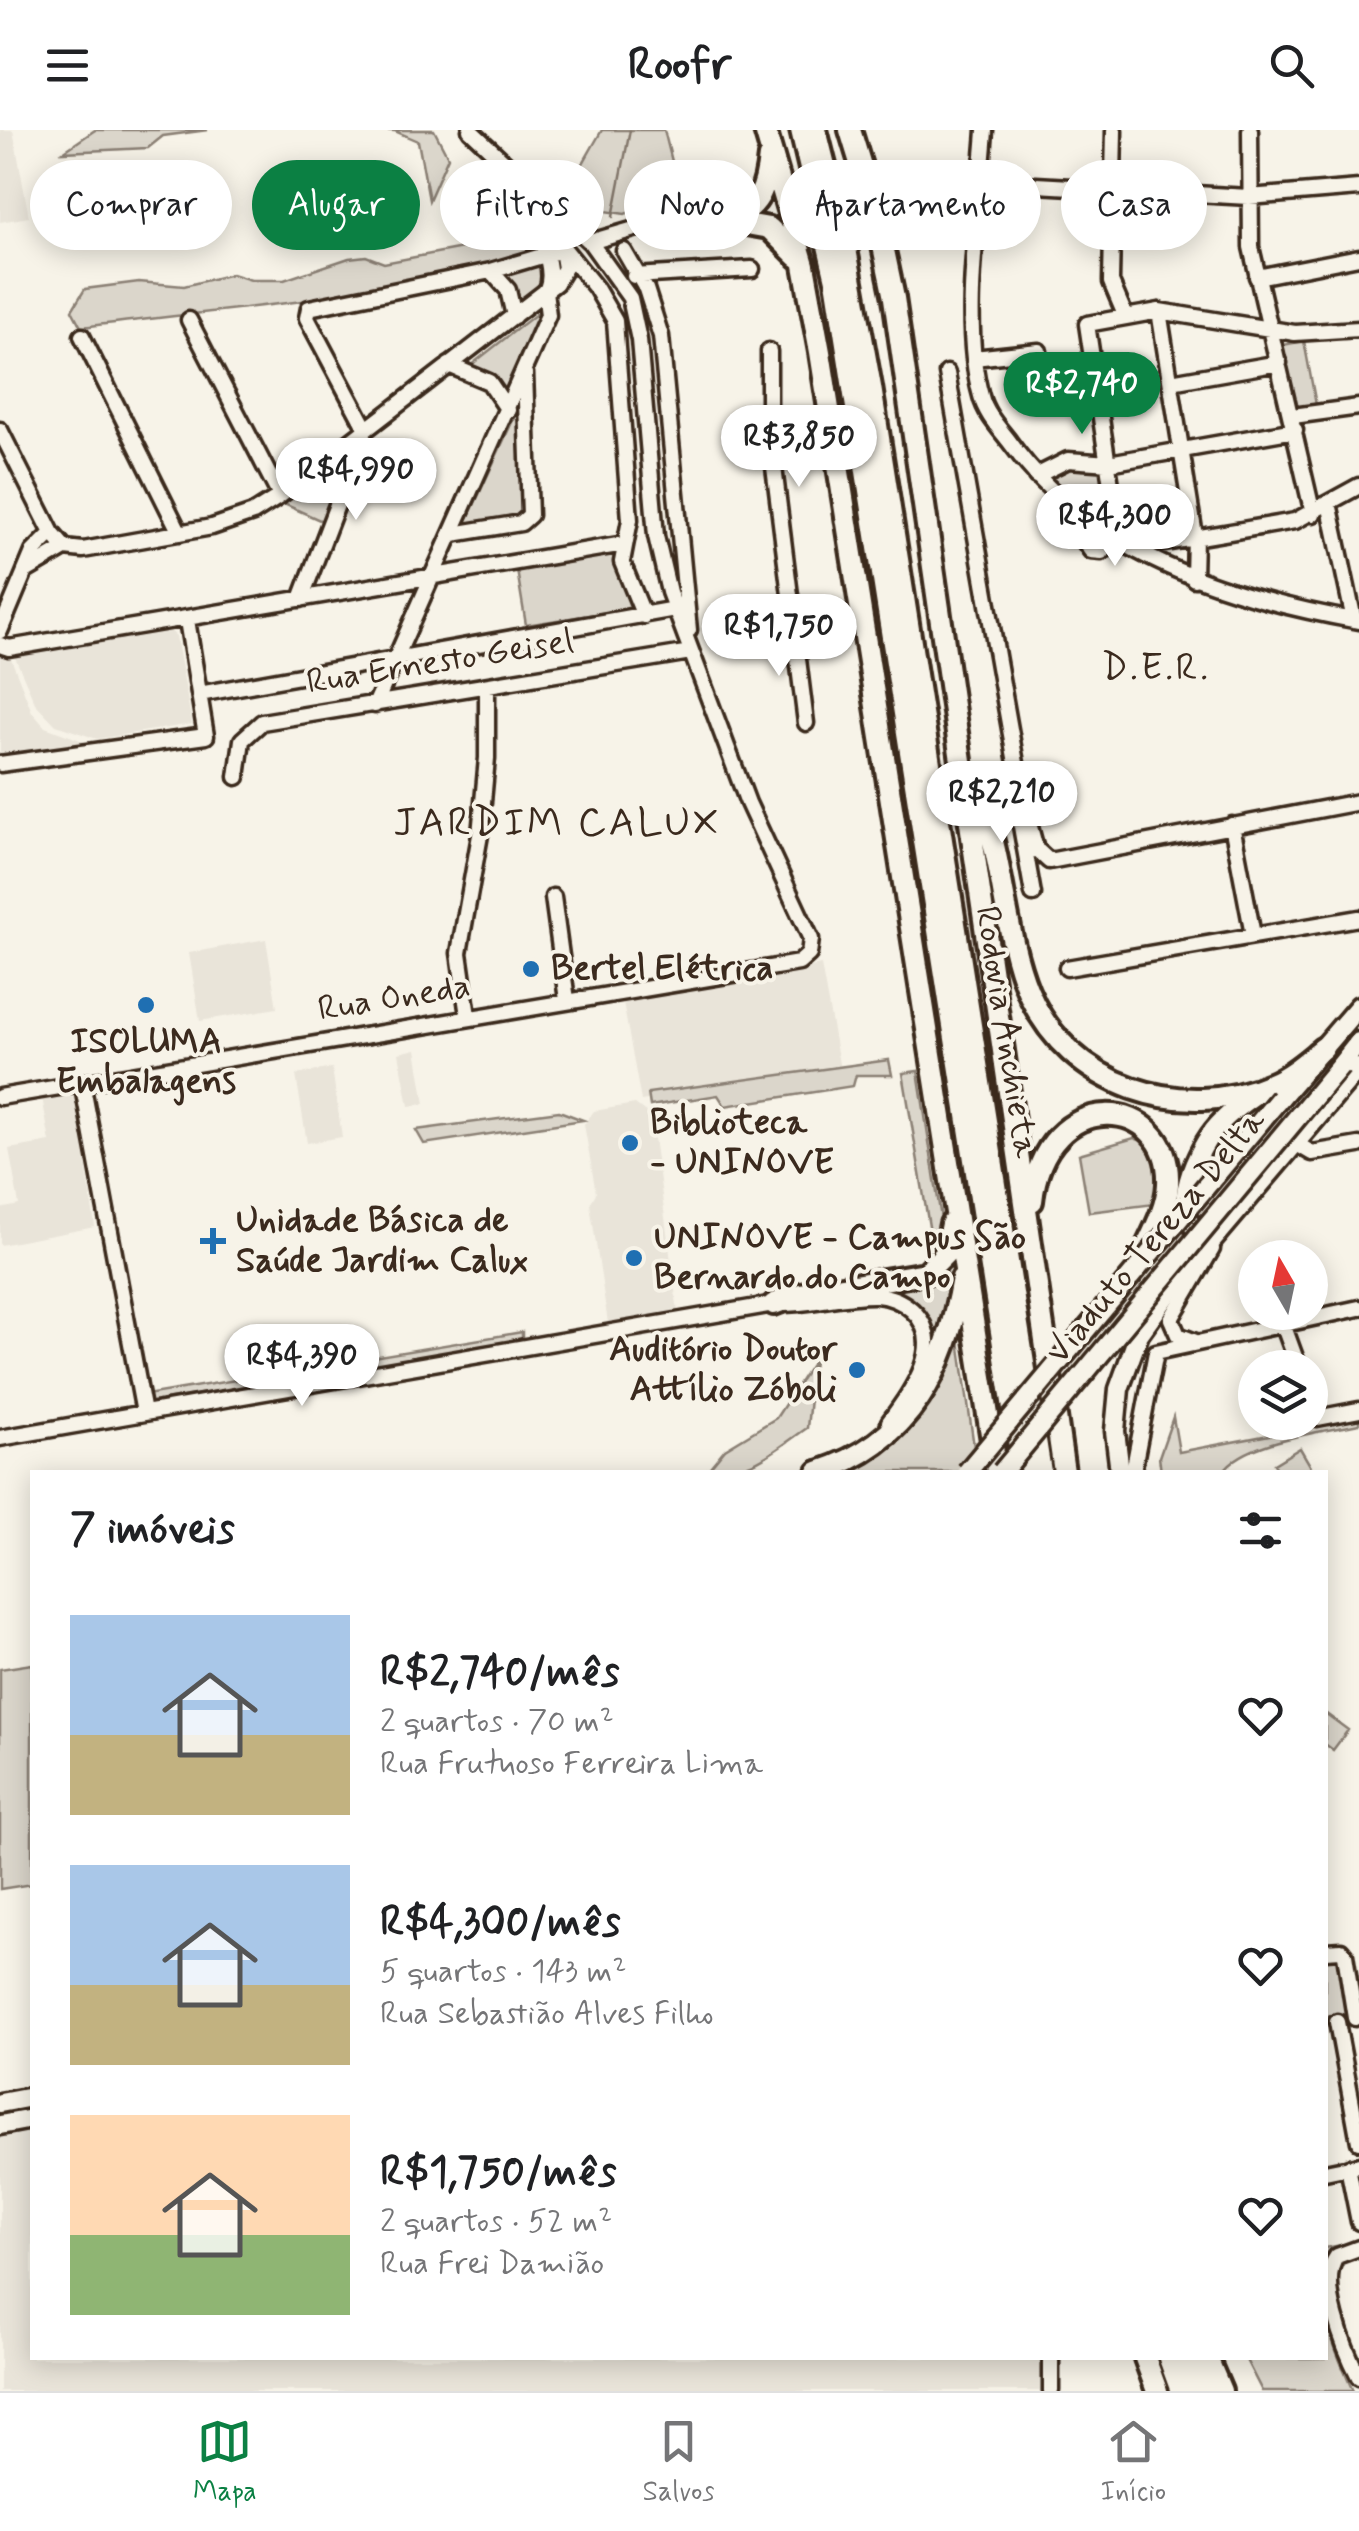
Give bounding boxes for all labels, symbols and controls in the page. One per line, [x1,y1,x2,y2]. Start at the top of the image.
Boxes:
text: Roofr [628,36,731,95]
icon: menu [40,38,95,93]
icon: search [1264,38,1319,93]
chip: Comprar [30,160,232,250]
chip: Alugar [252,160,420,250]
chip: Filtros [440,160,604,250]
chip: Novo [624,160,760,250]
chip: Apartamento [780,160,1041,250]
chip: Casa [1061,160,1207,250]
pin: R$2,740 [990,352,1174,437]
text: R$2,740 [1026,363,1138,405]
pin: R$3,850 [707,405,891,490]
text: R$3,850 [743,416,855,458]
pin: R$4,990 [264,438,448,523]
text: R$4,990 [298,449,414,491]
pin: R$4,300 [1023,484,1207,569]
text: R$4,300 [1058,495,1172,537]
pin: R$1,750 [687,594,871,679]
text: R$1,750 [724,605,834,647]
street label: Rua Ernesto Geisel [303,618,577,706]
district label: D.E.R. [1101,644,1211,693]
pin: R$2,210 [910,761,1094,846]
text: R$2,210 [948,772,1056,814]
district label: JARDIM CALUX [393,798,721,850]
street label: Rodovia Anchieta [963,903,1049,1162]
place label: Bertel Elétrica [551,946,773,992]
marker: Bertel Elétrica [520,958,542,980]
street label: Rua Oneda [314,963,474,1033]
marker: ISOLUMA Embalagens [135,994,157,1016]
place label: ISOLUMA Embalagens [56,1019,236,1106]
street label: Viaduto Tereza Delta [1036,1099,1277,1374]
place label: Biblioteca - UNINOVE [650,1100,834,1186]
marker: Biblioteca - UNINOVE [619,1132,641,1154]
place label: Unidade Básica de Saúde Jardim Calux [236,1198,528,1284]
place label: UNINOVE - Campus São Bernardo do Campo [654,1215,1026,1301]
marker: Unidade Básica de Saúde Jardim Calux [200,1228,226,1254]
north arrow [1238,1240,1328,1330]
map controls [1238,1240,1328,1440]
marker: UNINOVE - Campus São Bernardo do Campo [623,1247,645,1269]
pin: R$4,390 [210,1324,394,1409]
place label: Auditório Doutor Attílio Zóboli [609,1327,838,1413]
text: R$4,390 [246,1335,358,1377]
button: layers [1238,1350,1328,1440]
marker: Auditório Doutor Attílio Zóboli [846,1359,868,1381]
text: 7 imóveis [70,1503,235,1558]
icon: filters [1233,1503,1288,1558]
text: R$2,740/mês [380,1646,620,1701]
icon: home [150,1655,270,1775]
icon: heart [1233,1688,1288,1743]
text: 2 quartos · 70 m² [380,1701,614,1743]
text: Rua Frutuoso Ferreira Lima [380,1743,763,1785]
text: R$4,300/mês [380,1896,621,1951]
icon: home [150,1905,270,2025]
icon: heart [1233,1938,1288,1993]
text: 5 quartos · 143 m² [380,1951,626,1993]
text: Rua Sebastião Alves Filho [380,1993,714,2035]
text: R$1,750/mês [380,2146,616,2201]
icon: home [150,2155,270,2275]
icon: heart [1233,2188,1288,2243]
text: 2 quartos · 52 m² [380,2201,612,2243]
text: Rua Frei Damião [380,2243,604,2285]
tab: Mapa [193,2414,257,2511]
tab: Salvos [642,2414,715,2511]
tab: Início [1100,2414,1166,2511]

